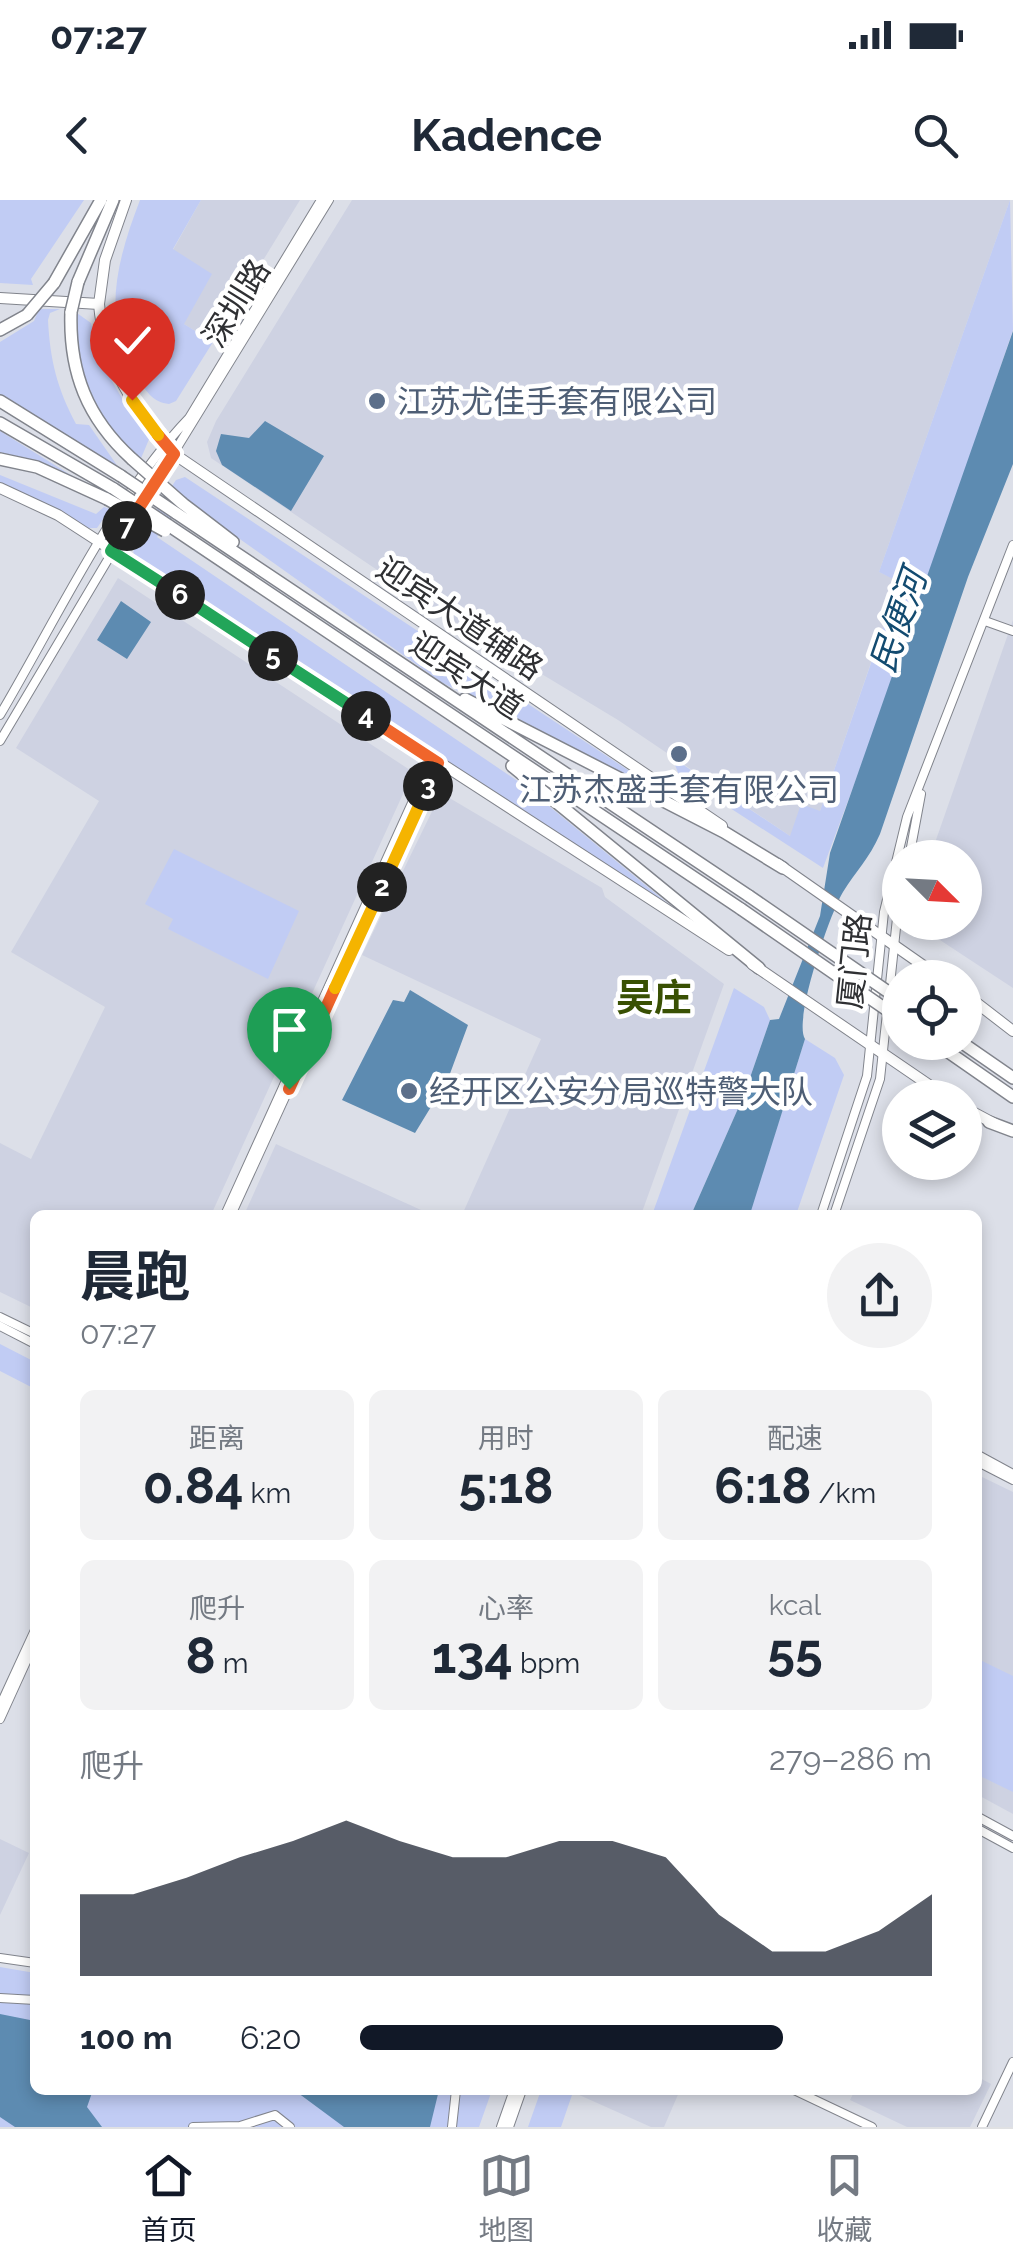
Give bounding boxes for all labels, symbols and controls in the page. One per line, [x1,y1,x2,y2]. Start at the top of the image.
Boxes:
text: 07:27 [50,13,147,58]
icon: back [50,108,105,163]
icon: search [908,108,963,163]
text: Kadence [411,109,602,162]
street label: 深圳路 [195,252,277,354]
pin [90,298,175,401]
icon: check [105,313,160,368]
place label: 江苏尤佳手套有限公司 [397,383,717,420]
marker: 江苏尤佳手套有限公司 [366,390,388,412]
pin: 7 [102,501,152,551]
text: 7 [119,509,135,542]
street label: 迎宾大道辅路 [370,548,550,688]
water label: 民便河 [862,559,936,677]
pin: 6 [155,570,205,620]
text: 6 [172,578,189,611]
street label: 迎宾大道 [403,623,531,727]
pin: 5 [248,631,298,681]
text: 5 [265,639,281,672]
pin: 4 [341,691,391,741]
text: 4 [358,699,374,732]
marker: 江苏杰盛手套有限公司 [668,743,690,765]
pin: 3 [403,761,453,811]
text: 3 [420,769,436,802]
place label: 江苏杰盛手套有限公司 [519,771,839,808]
north arrow [882,840,982,940]
map controls [882,840,982,1180]
pin: 2 [357,862,407,912]
text: 2 [374,870,390,903]
street label: 厦门路 [831,911,877,1011]
button: locate [882,960,982,1060]
district label: 吴庄 [616,975,692,1020]
pin [247,987,332,1090]
icon: arrive [262,1002,317,1057]
place label: 经开区公安分局巡特警大队 [429,1073,813,1110]
marker: 经开区公安分局巡特警大队 [398,1080,420,1102]
button: layers [882,1080,982,1180]
button: share [827,1243,932,1348]
text: 晨跑 [80,1244,190,1309]
text: 07:27 [80,1314,156,1351]
text: 距离 [189,1422,245,1455]
text: 用时 [478,1422,534,1455]
text: 配速 [767,1422,823,1455]
text: 0.84 [143,1456,243,1515]
text: 5:18 [459,1456,553,1515]
text: 6:18 [714,1456,811,1515]
text: km [243,1477,291,1510]
text: /km [811,1477,876,1510]
text: kcal [769,1589,821,1622]
text: 爬升 [189,1592,245,1625]
text: 心率 [478,1592,534,1625]
text: 55 [767,1622,823,1681]
text: 8 [185,1626,216,1685]
text: 134 [432,1626,513,1685]
text: m [216,1647,249,1680]
text: bpm [513,1647,580,1680]
text: 279–286 m [769,1740,932,1777]
text: 爬升 [80,1747,144,1784]
text: 100 m [80,2019,173,2056]
text: 6:20 [240,2019,302,2056]
tab: 首页 [141,2148,197,2248]
tab: 地图 [478,2148,534,2248]
tab: 收藏 [816,2148,872,2248]

